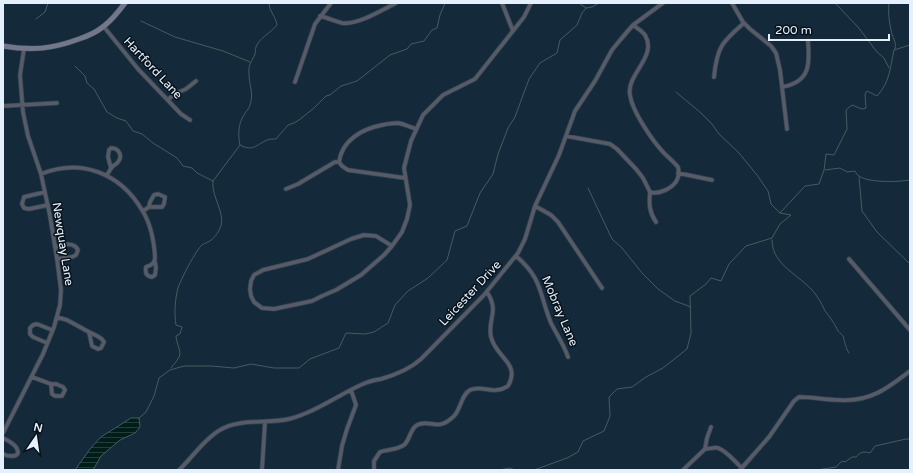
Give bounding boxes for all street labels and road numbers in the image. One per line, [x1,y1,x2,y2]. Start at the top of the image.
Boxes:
street label: Hartford Lane [121,34,185,102]
street label: Newquay Lane [49,201,77,287]
street label: Leicester Drive [436,257,504,329]
street label: Mobray Lane [539,274,581,348]

